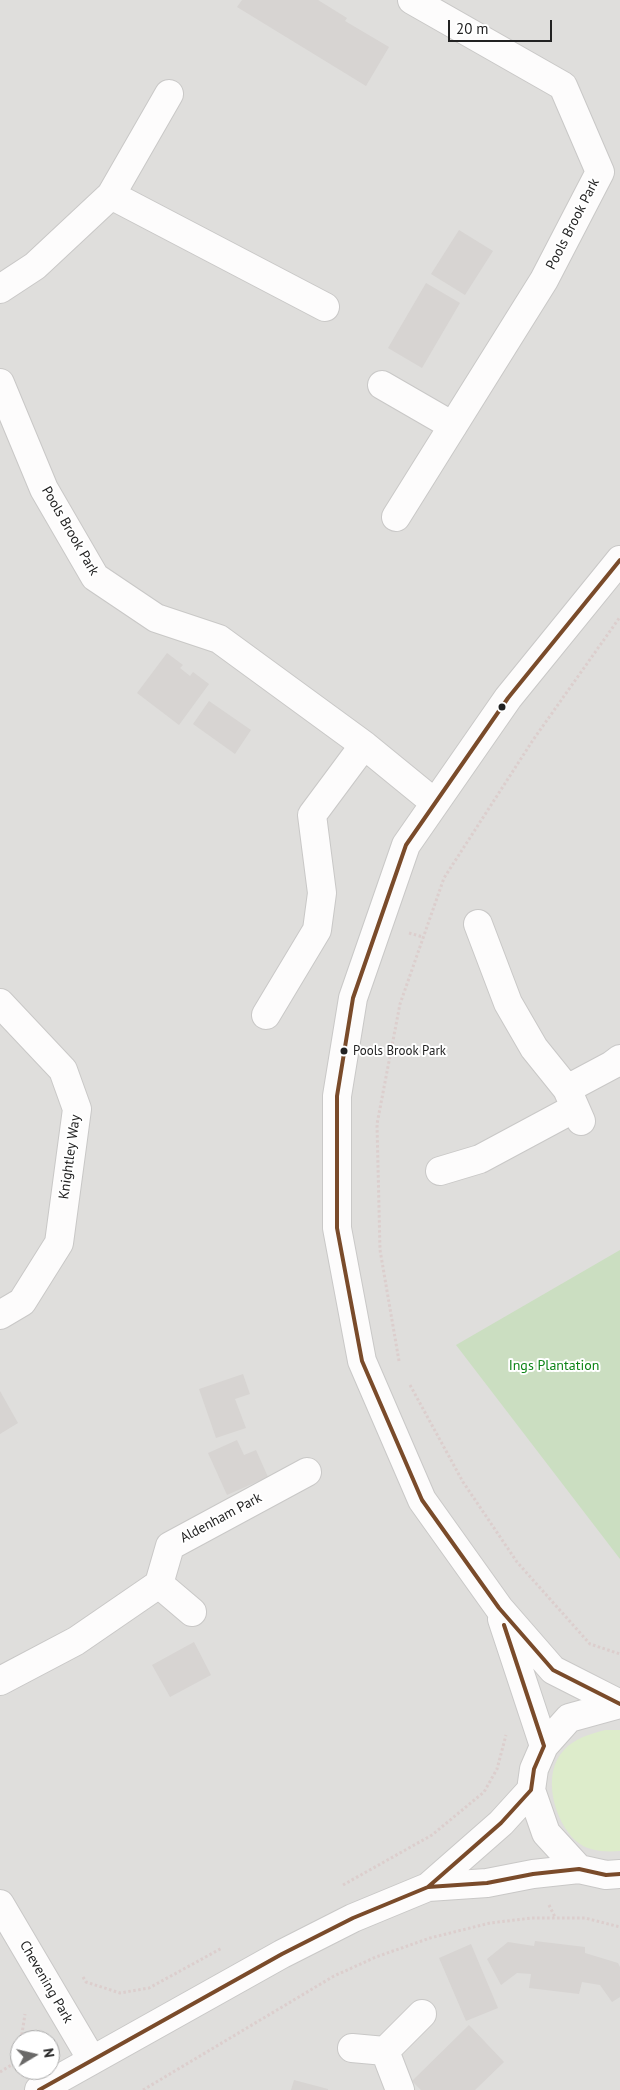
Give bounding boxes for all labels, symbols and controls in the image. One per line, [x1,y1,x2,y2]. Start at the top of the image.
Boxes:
scale bar [450,10,554,42]
text: 20 m [456,19,489,38]
street label: Pools Brook Park [543,176,603,272]
street label: Pools Brook Park [38,483,102,579]
unlabelled marker [497,702,507,712]
place label: Pools Brook Park [353,1043,446,1059]
marker: Pools Brook Park [339,1046,349,1056]
street label: Knightley Way [56,1114,84,1200]
park label: Ings Plantation [509,1358,599,1374]
street label: Aldenham Park [177,1489,265,1547]
street label: Chevening Park [16,1938,76,2026]
north arrow [10,2030,60,2080]
text: N [39,2047,58,2059]

